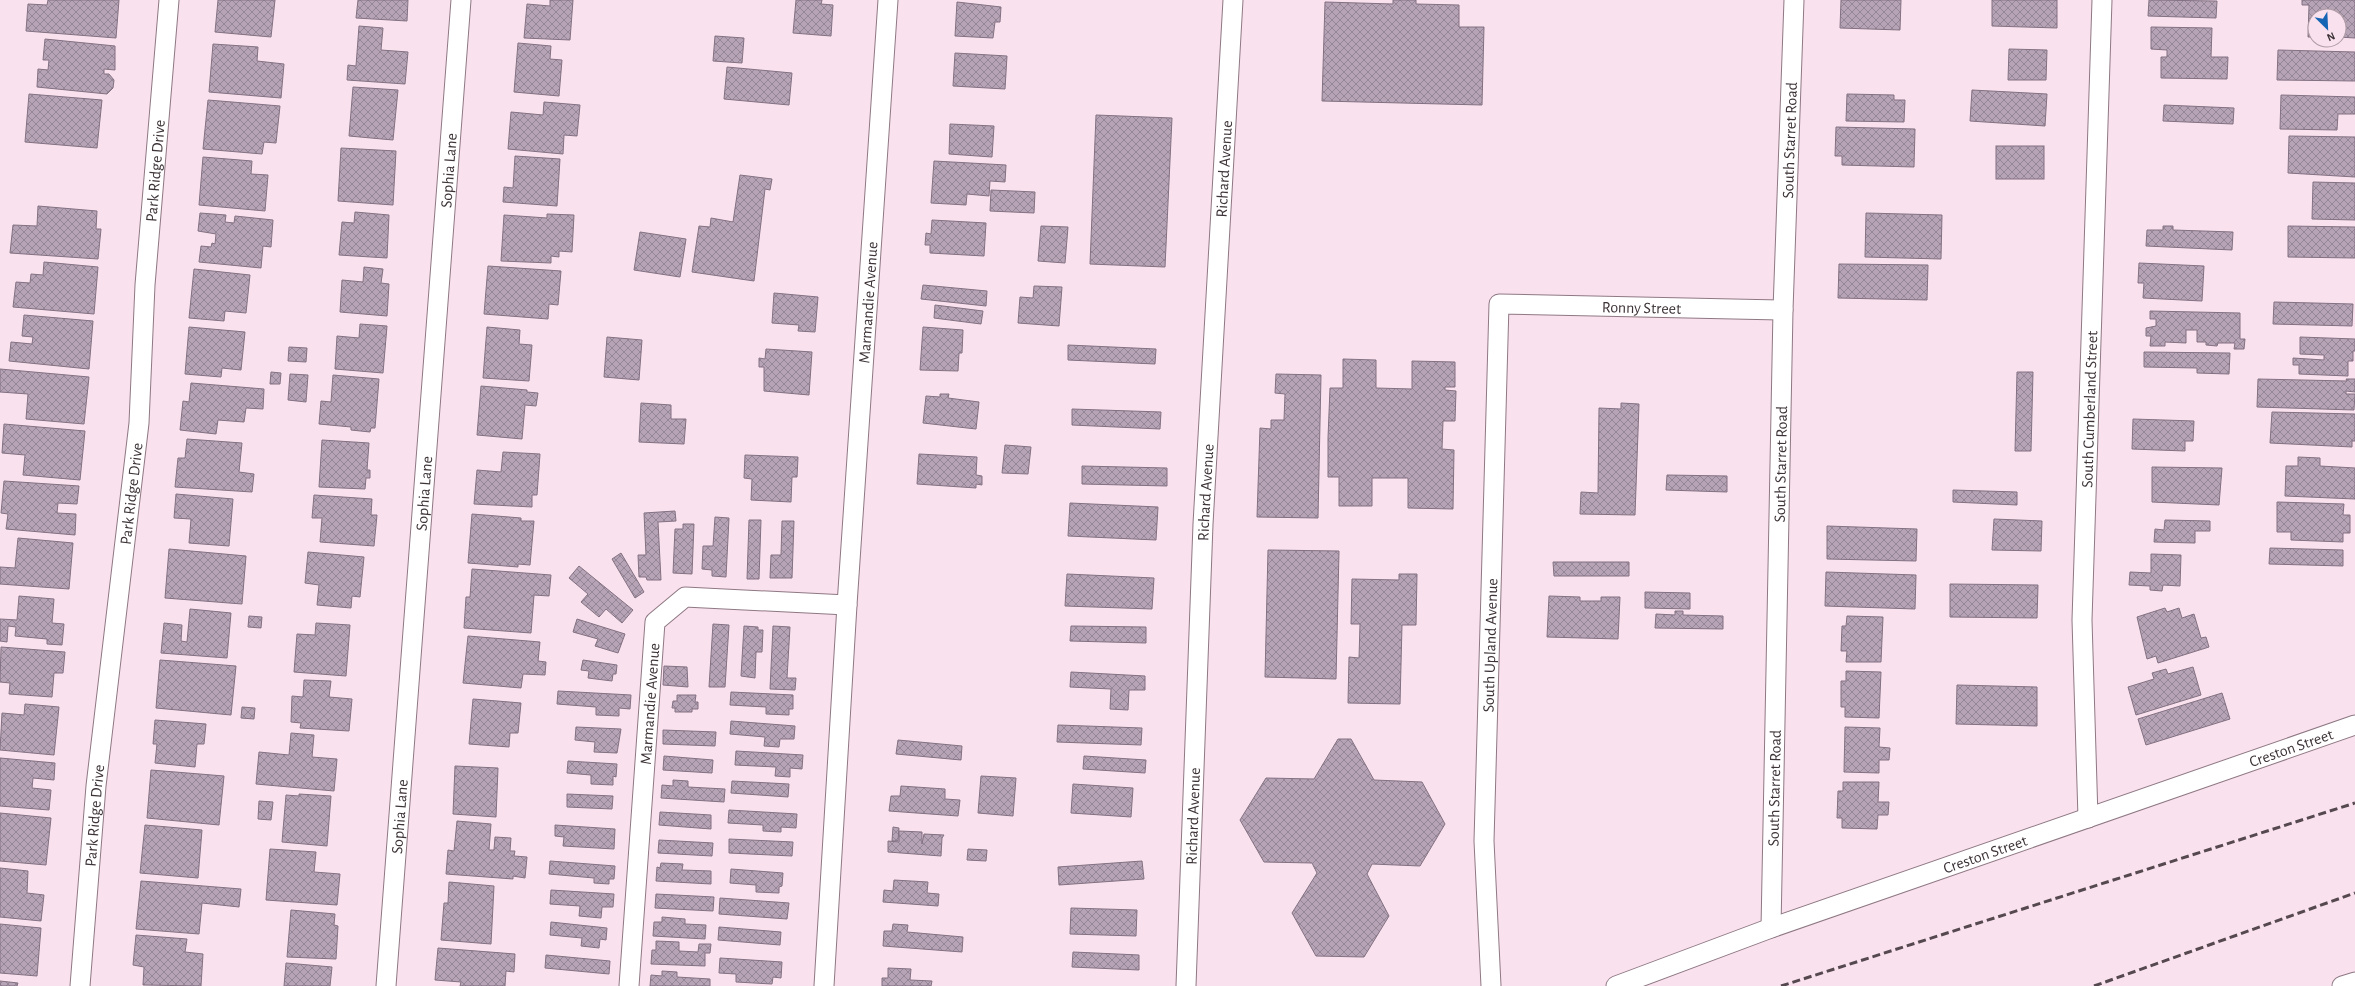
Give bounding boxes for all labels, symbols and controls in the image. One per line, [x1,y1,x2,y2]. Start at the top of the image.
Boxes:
north arrow [2307,8,2347,48]
text: N [2325,30,2337,43]
street label: South Starret Road [1780,82,1800,199]
street label: Park Ridge Drive [143,119,168,223]
street label: Richard Avenue [1214,120,1235,218]
street label: Sophia Lane [438,132,460,208]
street label: Marmandie Avenue [856,241,881,364]
street label: Ronny Street [1602,299,1681,317]
street label: South Cumberland Street [2079,330,2100,488]
street label: South Starret Road [1772,406,1790,523]
street label: Park Ridge Drive [118,442,146,546]
street label: Richard Avenue [1195,443,1217,541]
street label: Sophia Lane [414,455,435,532]
street label: South Upland Avenue [1481,578,1500,713]
street label: Marmandie Avenue [638,642,662,765]
street label: Creston Street [2247,726,2335,770]
street label: South Starret Road [1766,730,1784,846]
street label: Park Ridge Drive [83,764,107,867]
street label: Richard Avenue [1183,767,1203,865]
street label: Sophia Lane [389,779,411,855]
street label: Creston Street [1941,833,2029,877]

